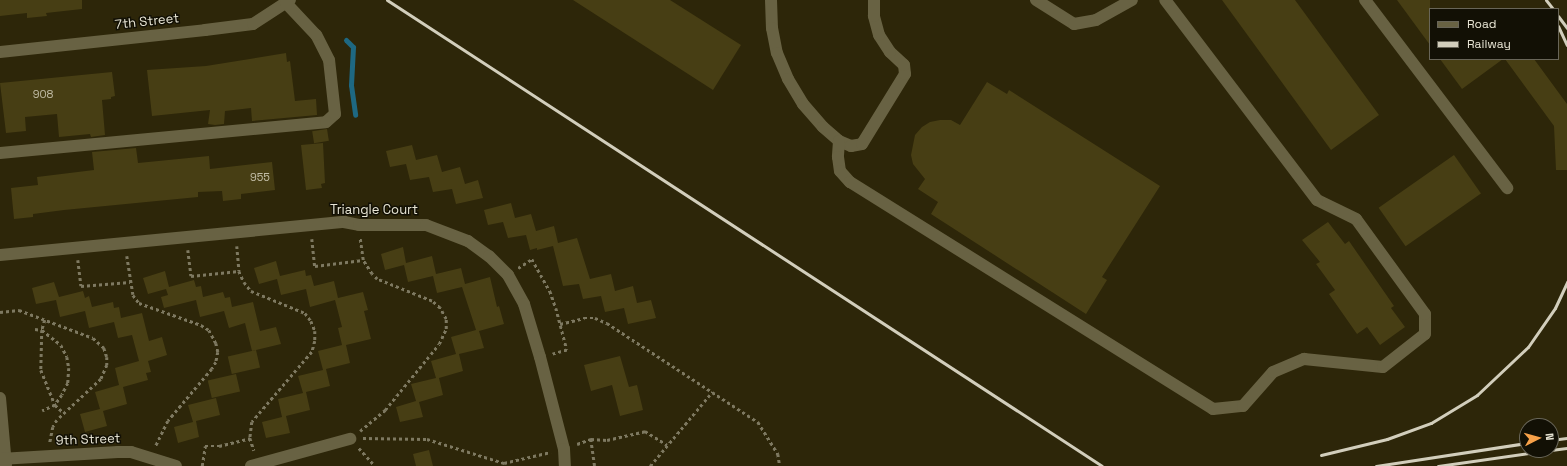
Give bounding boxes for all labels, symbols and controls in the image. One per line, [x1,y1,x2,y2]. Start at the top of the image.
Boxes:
legend [1429,8,1559,60]
street label: 7th Street [114,11,180,33]
text: Road [1467,16,1496,32]
text: Railway [1467,36,1511,52]
house number: 908 [33,87,53,101]
house number: 955 [250,170,270,184]
street label: Triangle Court [330,202,418,218]
north arrow [1519,418,1559,458]
street label: 9th Street [55,431,121,449]
text: N [1543,432,1557,441]

